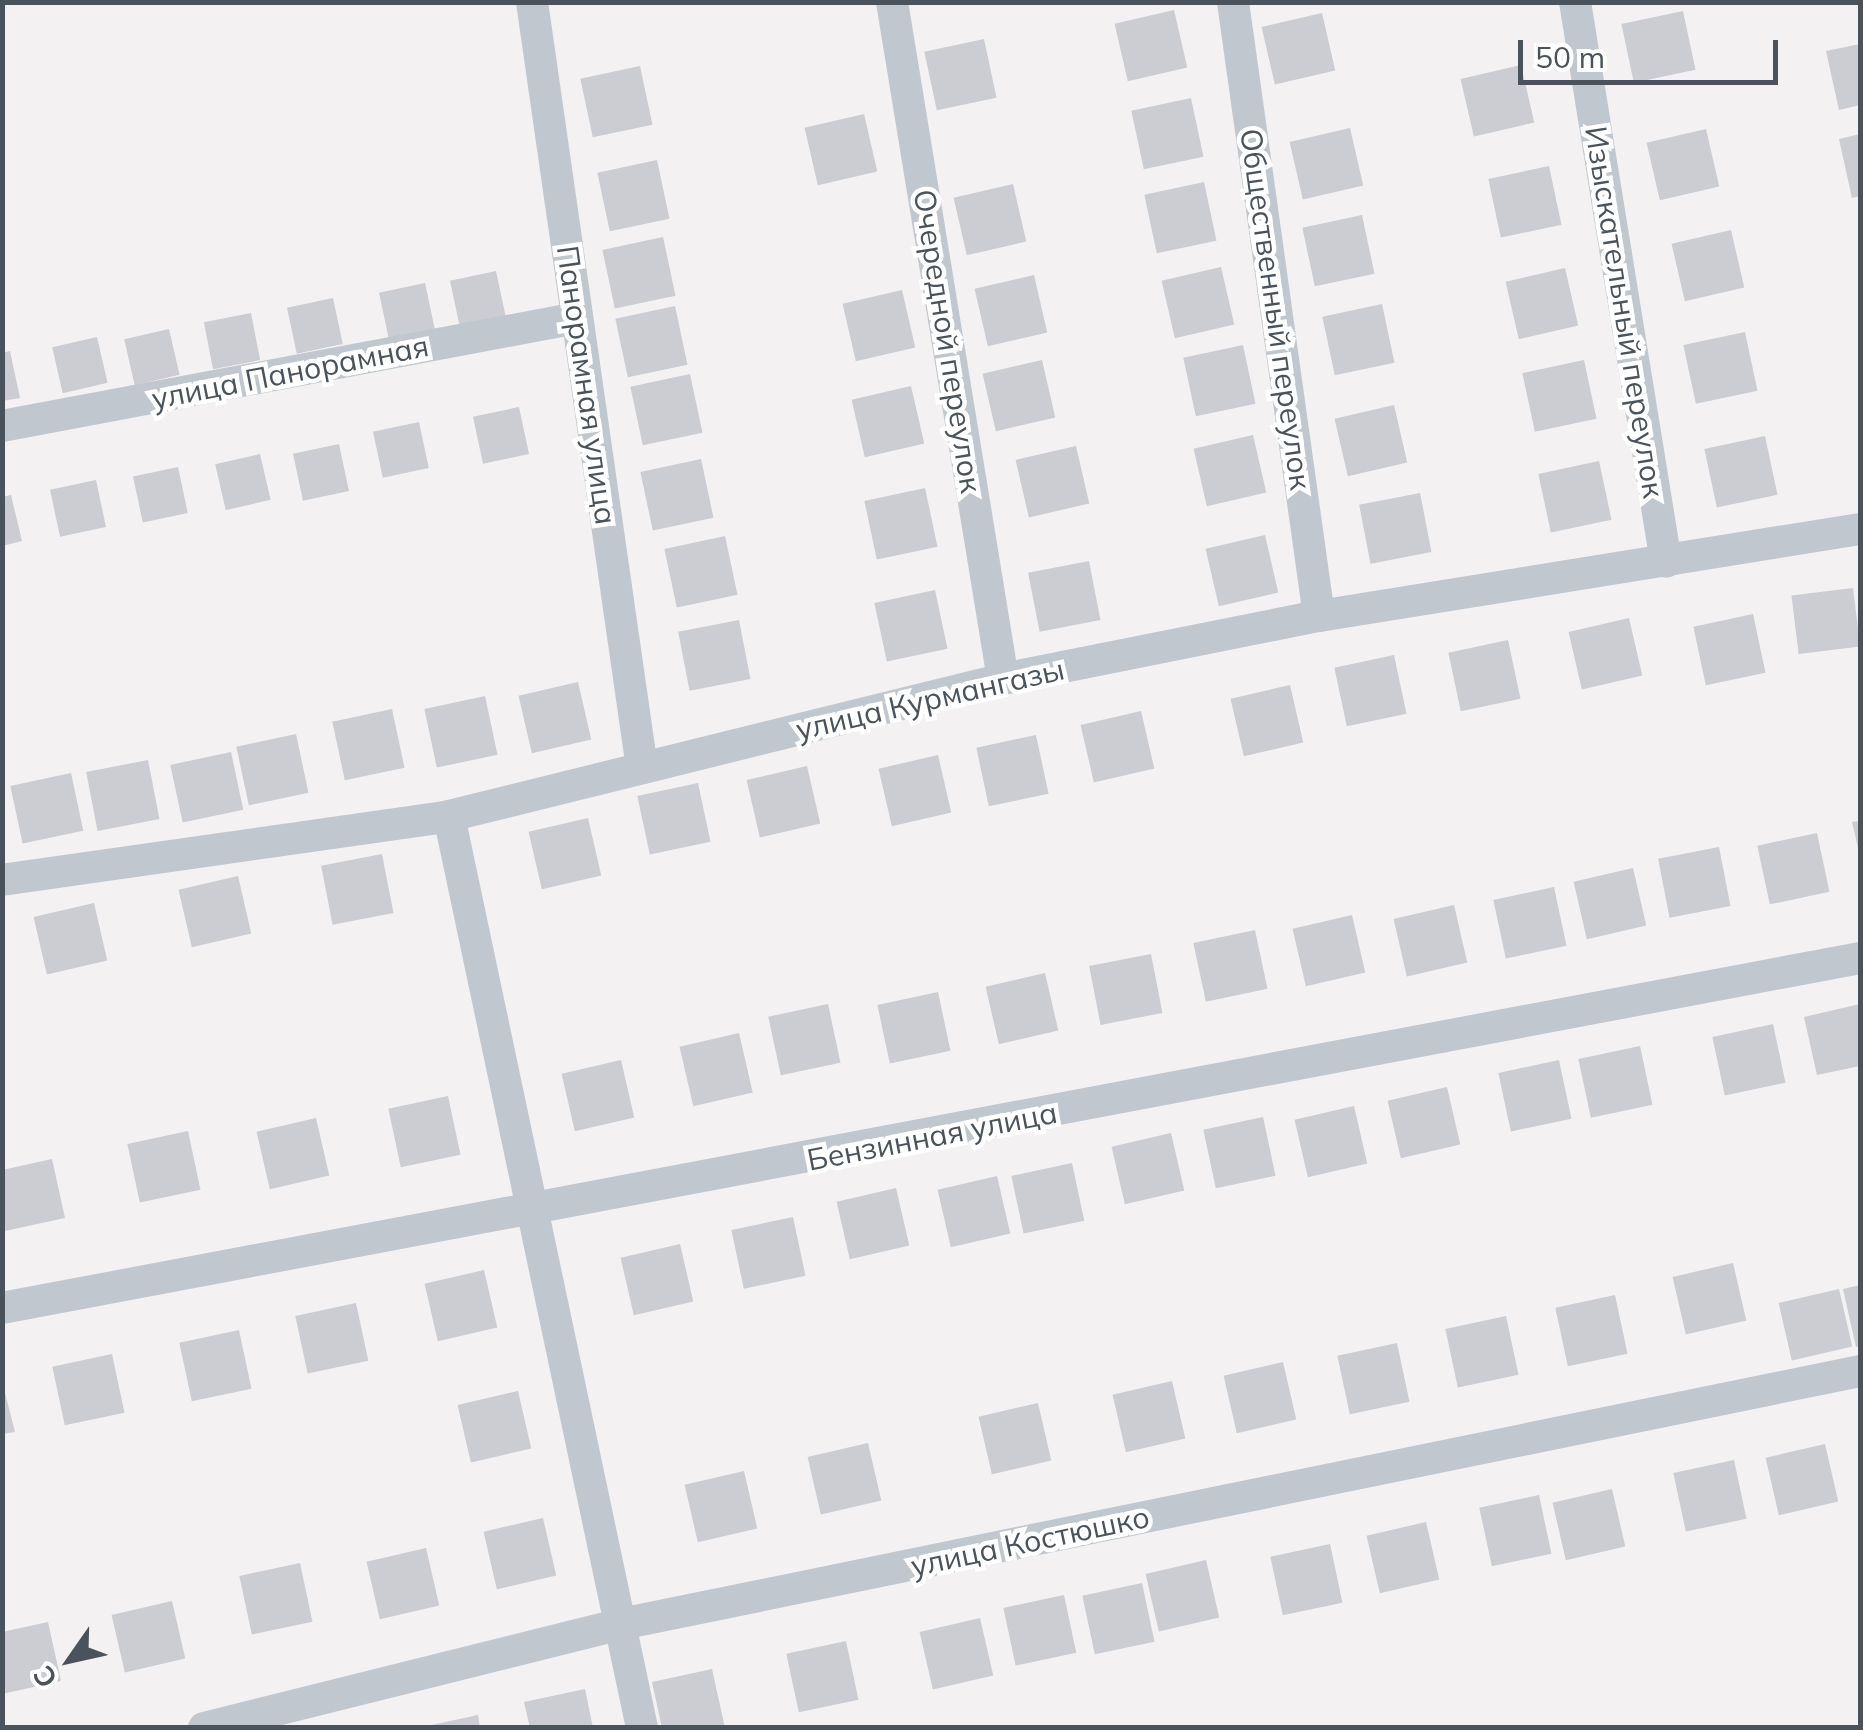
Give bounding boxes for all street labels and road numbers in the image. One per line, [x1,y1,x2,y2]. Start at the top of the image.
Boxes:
street label: Изыскательный переулок [1578,124,1672,500]
street label: Общественный переулок [1233,126,1319,492]
street label: Очередной переулок [906,187,990,495]
street label: Панорамная улица [550,243,624,527]
street label: улица Панорамная [148,327,432,417]
street label: улица Курмангазы [792,651,1068,747]
street label: Бензинная улица [804,1094,1060,1178]
street label: улица Костюшко [908,1498,1152,1584]

